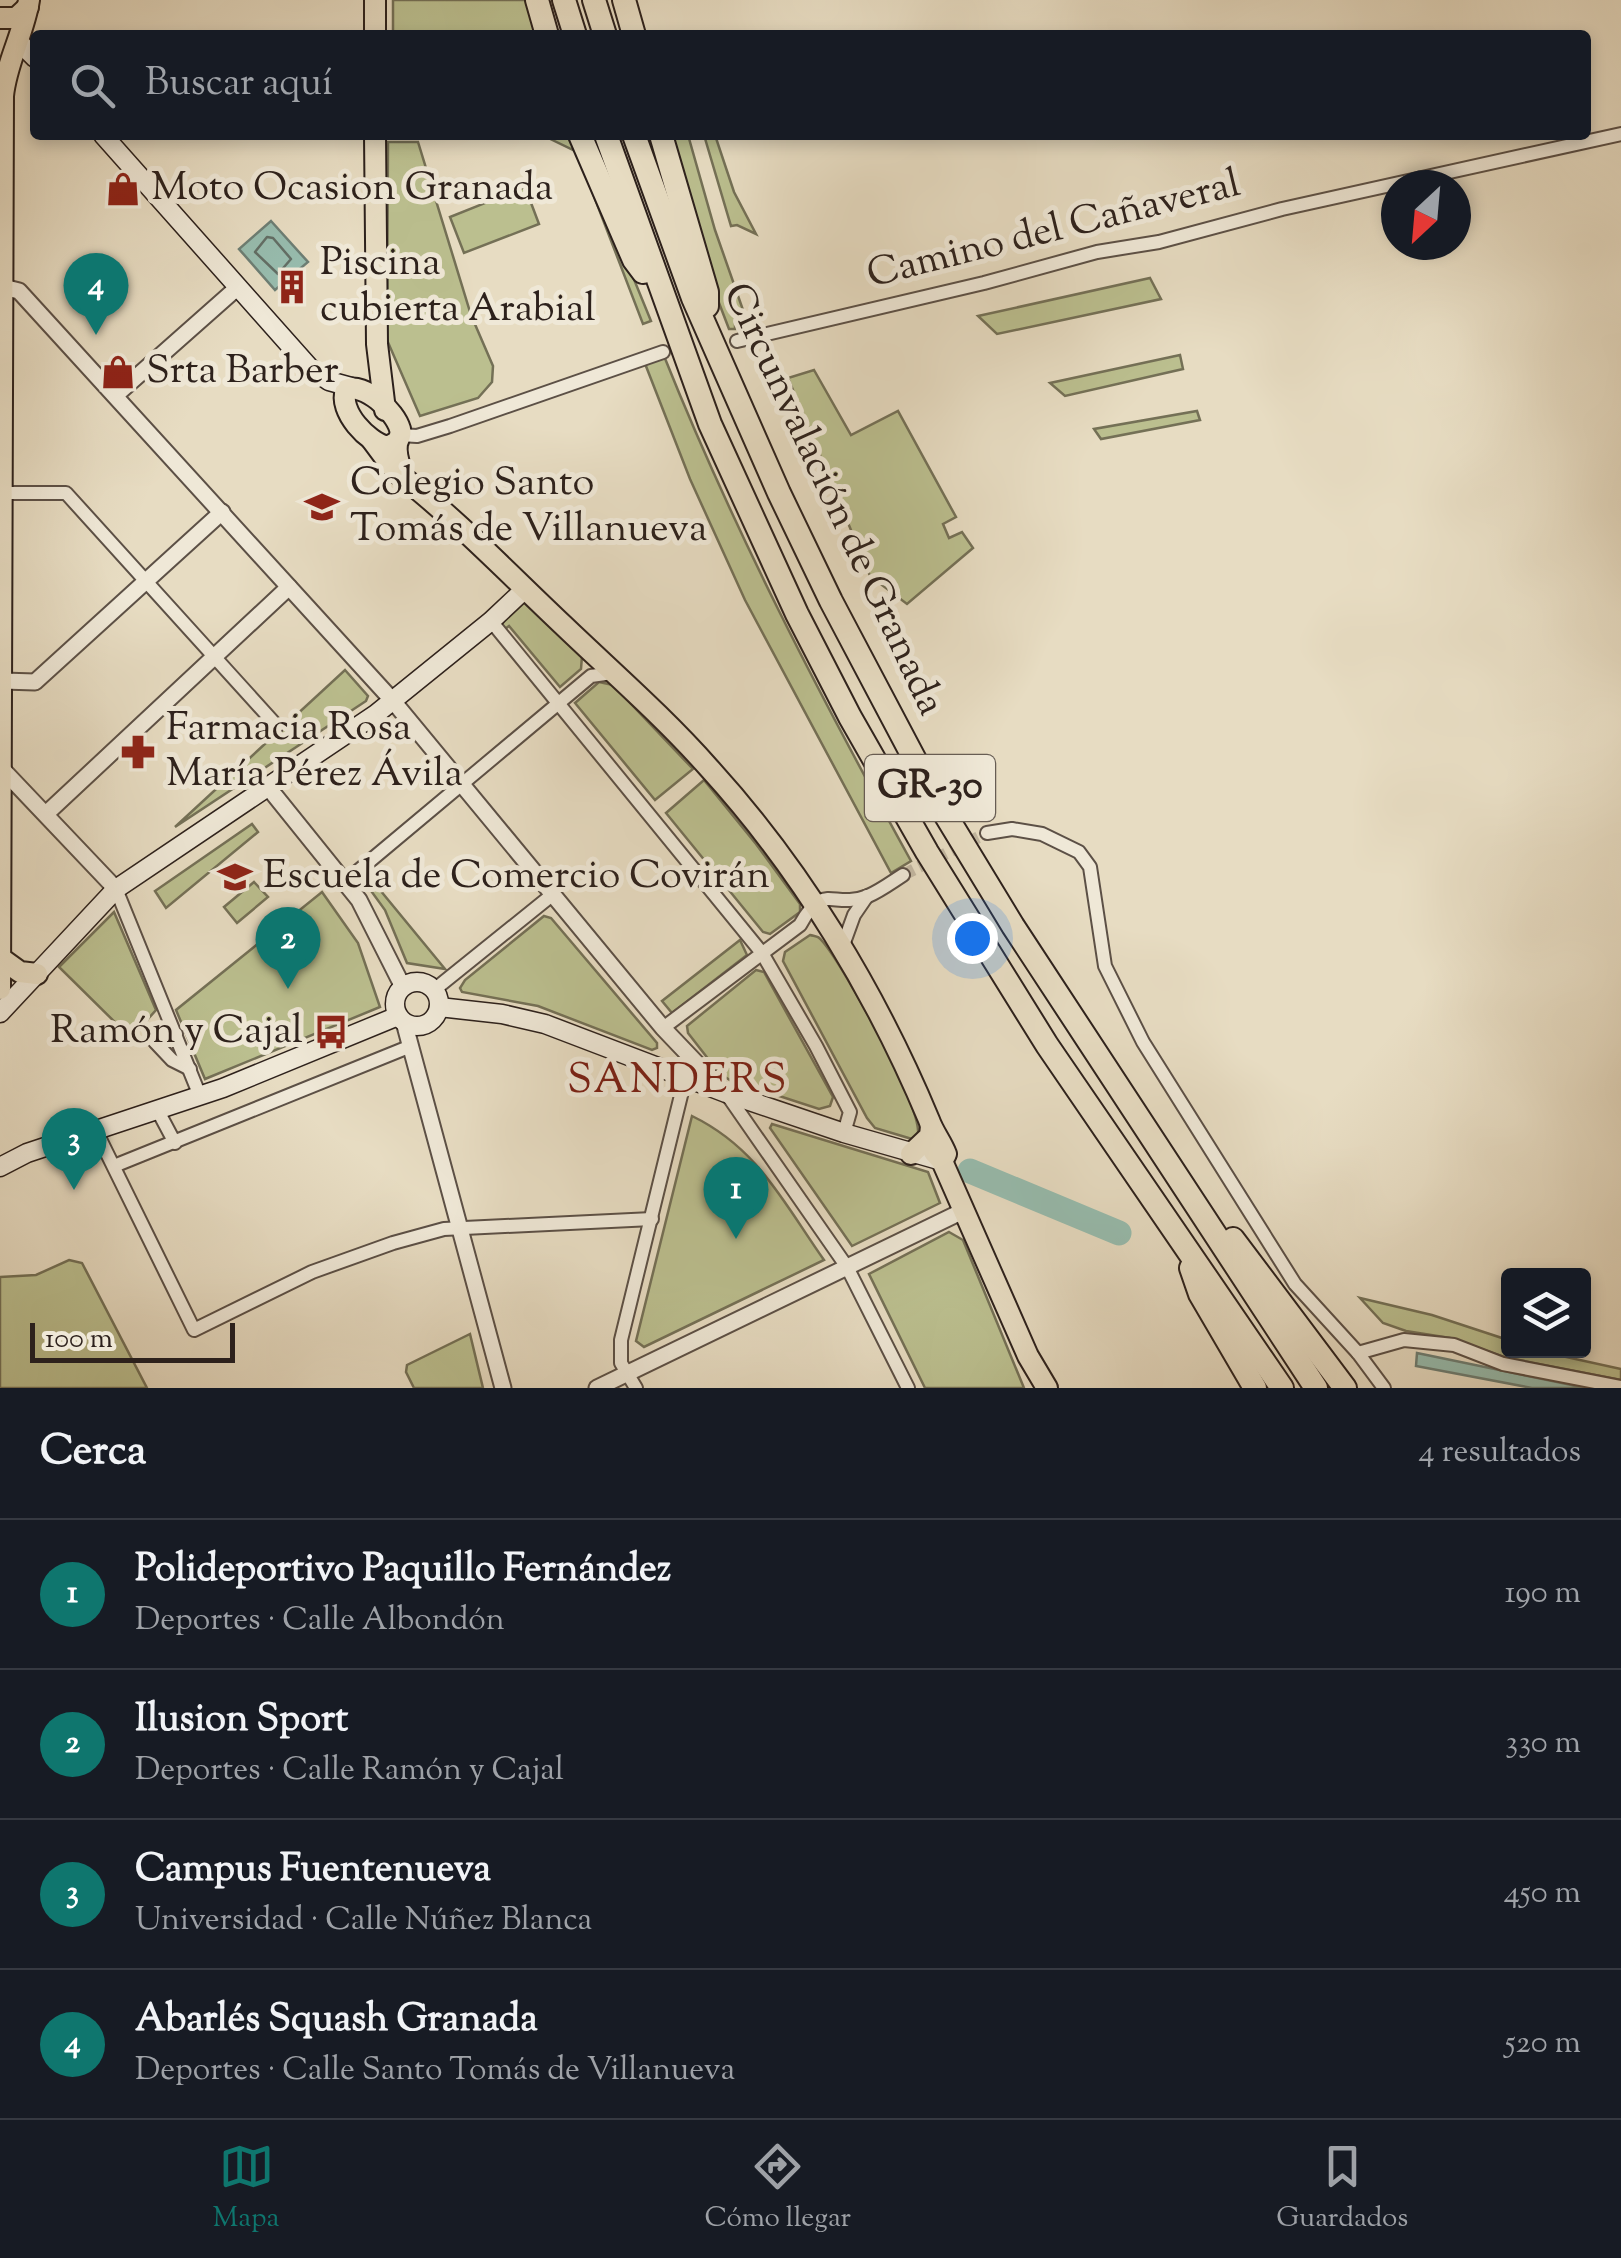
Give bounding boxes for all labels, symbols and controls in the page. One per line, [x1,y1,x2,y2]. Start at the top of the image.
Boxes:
search box [30,30,1591,140]
icon: search [65,58,120,113]
text: Buscar aquí [145,58,333,112]
street label: Camino del Cañaveral [861,157,1247,305]
place label: Moto Ocasion Granada [151,161,553,218]
shop icon: Moto Ocasion Granada [104,170,142,208]
north arrow [1381,170,1471,260]
place label: Piscina cubierta Arabial [320,236,596,339]
pin: 4 [64,252,128,335]
building icon: Piscina cubierta Arabial [273,268,311,306]
street label: Circunvalación de Granada [707,274,957,726]
place label: Srta Barber [146,344,339,401]
shop icon: Srta Barber [99,353,137,391]
place label: Colegio Santo Tomás de Villanueva [350,456,707,559]
school or university icon: Colegio Santo Tomás de Villanueva [303,488,341,526]
place label: Farmacia Rosa María Pérez Ávila [166,701,463,804]
pharmacy icon: Farmacia Rosa María Pérez Ávila [119,733,157,771]
road number: GR-30 [865,755,995,821]
place label: Escuela de Comercio Covirán [263,849,770,906]
school or university icon: Escuela de Comercio Covirán [216,858,254,896]
pin: 2 [256,906,320,989]
your location [947,913,998,964]
place label: Ramón y Cajal [50,1004,303,1061]
bus stop icon: Ramón y Cajal [312,1013,350,1051]
district label: SANDERS [567,1052,789,1112]
pin: 3 [42,1108,106,1190]
pin: 1 [704,1156,768,1239]
map controls [1501,1268,1591,1358]
button: layers [1501,1268,1591,1358]
scale bar [30,1318,235,1362]
text: 100 m [45,1320,113,1360]
text: Cerca [40,1423,146,1483]
text: 4 resultados [1418,1430,1581,1476]
text: Polideportivo Paquillo Fernández [135,1544,671,1598]
text: 1 [67,1571,78,1617]
text: 190 m [1505,1571,1581,1617]
text: Deportes · Calle Albondón [135,1598,505,1644]
text: Ilusion Sport [135,1694,348,1748]
text: 2 [65,1721,80,1767]
text: 330 m [1505,1721,1581,1767]
text: Deportes · Calle Ramón y Cajal [135,1748,564,1794]
text: Campus Fuentenueva [135,1844,491,1898]
text: 3 [66,1871,79,1917]
text: 450 m [1504,1871,1581,1917]
text: Universidad · Calle Núñez Blanca [135,1898,592,1944]
text: Abarlés Squash Granada [135,1994,538,2048]
text: 4 [64,2021,81,2067]
text: 520 m [1505,2021,1581,2067]
text: Deportes · Calle Santo Tomás de Villanueva [135,2048,735,2094]
tab: Mapa [213,2139,279,2239]
tab: Cómo llegar [705,2139,851,2239]
tab: Guardados [1276,2139,1408,2239]

